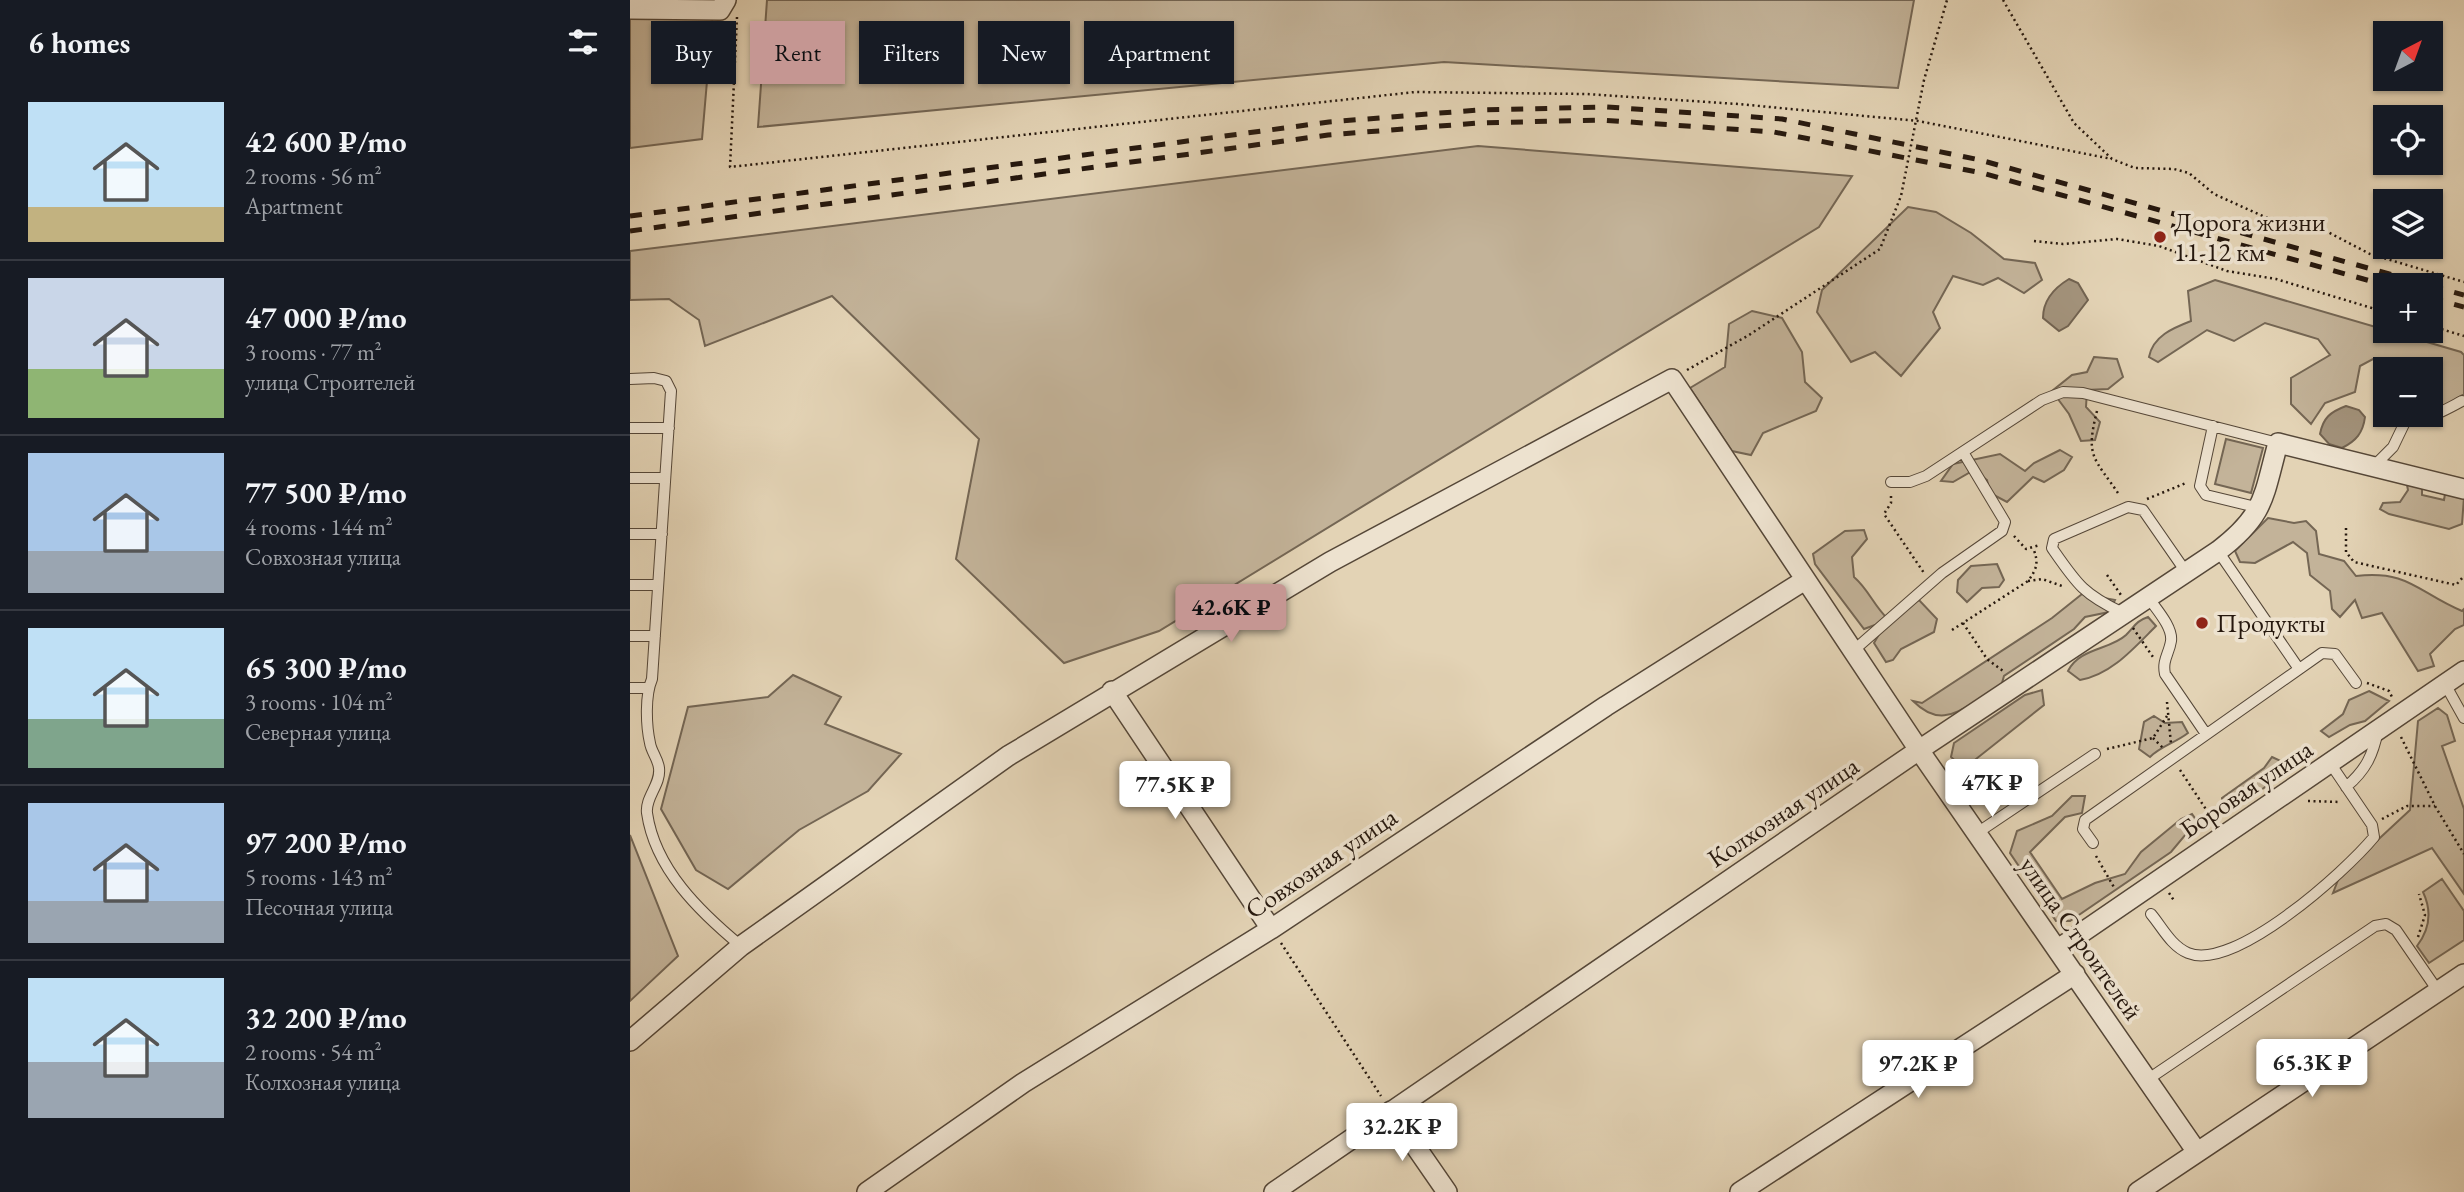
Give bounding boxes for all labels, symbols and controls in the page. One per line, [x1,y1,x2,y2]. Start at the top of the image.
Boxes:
chip: Buy [651,21,736,84]
chip: Rent [750,21,845,84]
chip: Filters [859,21,964,84]
chip: New [978,21,1070,84]
chip: Apartment [1084,21,1234,84]
north arrow [2373,21,2443,91]
map controls [2373,21,2443,427]
text: 6 homes [28,23,130,62]
icon: filters [564,23,602,61]
button: locate [2373,105,2443,175]
text: 42 600 ₽/mo [245,122,407,161]
icon: home [84,130,168,214]
text: 2 rooms · 56 m² [245,161,382,191]
button: layers [2373,189,2443,259]
text: Apartment [245,191,343,221]
place label: Дорога жизни 11-12 км [2174,205,2326,269]
marker: Дорога жизни 11-12 км [2152,229,2168,245]
button: + [2373,273,2443,343]
text: 47 000 ₽/mo [245,298,407,337]
icon: home [84,306,168,390]
text: 3 rooms · 77 m² [245,337,382,367]
button: − [2373,357,2443,427]
text: улица Строителей [245,367,415,397]
text: 77 500 ₽/mo [245,473,407,512]
icon: home [84,481,168,565]
text: 4 rooms · 144 m² [245,512,393,542]
text: Совхозная улица [245,542,401,572]
pin: 42.6K ₽ [1166,584,1296,644]
text: 42.6K ₽ [1191,592,1271,622]
place label: Продукты [2216,606,2326,640]
marker: Продукты [2194,615,2210,631]
text: 65 300 ₽/mo [245,648,407,687]
icon: home [84,656,168,740]
text: 3 rooms · 104 m² [245,687,393,717]
text: Северная улица [245,717,391,747]
street label: Боровая улица [2173,732,2320,846]
street label: Колхозная улица [1701,748,1866,875]
pin: 47K ₽ [1943,760,2041,819]
pin: 77.5K ₽ [1110,762,1240,821]
text: 47K ₽ [1961,767,2023,797]
text: 77.5K ₽ [1135,769,1215,799]
street label: Совхозная улица [1238,799,1404,926]
text: 97 200 ₽/mo [245,823,407,862]
icon: home [84,831,168,915]
street label: улица Строителей [2012,849,2150,1027]
text: 5 rooms · 143 m² [245,862,393,892]
text: Песочная улица [245,892,393,922]
text: 32 200 ₽/mo [245,998,407,1037]
icon: home [84,1006,168,1090]
text: 2 rooms · 54 m² [245,1037,382,1067]
pin: 97.2K ₽ [1853,1040,1983,1100]
pin: 65.3K ₽ [2247,1040,2377,1099]
text: 65.3K ₽ [2272,1047,2352,1077]
text: 97.2K ₽ [1878,1048,1958,1078]
text: Колхозная улица [245,1067,401,1097]
pin: 32.2K ₽ [1337,1104,1467,1163]
text: 32.2K ₽ [1362,1111,1442,1141]

